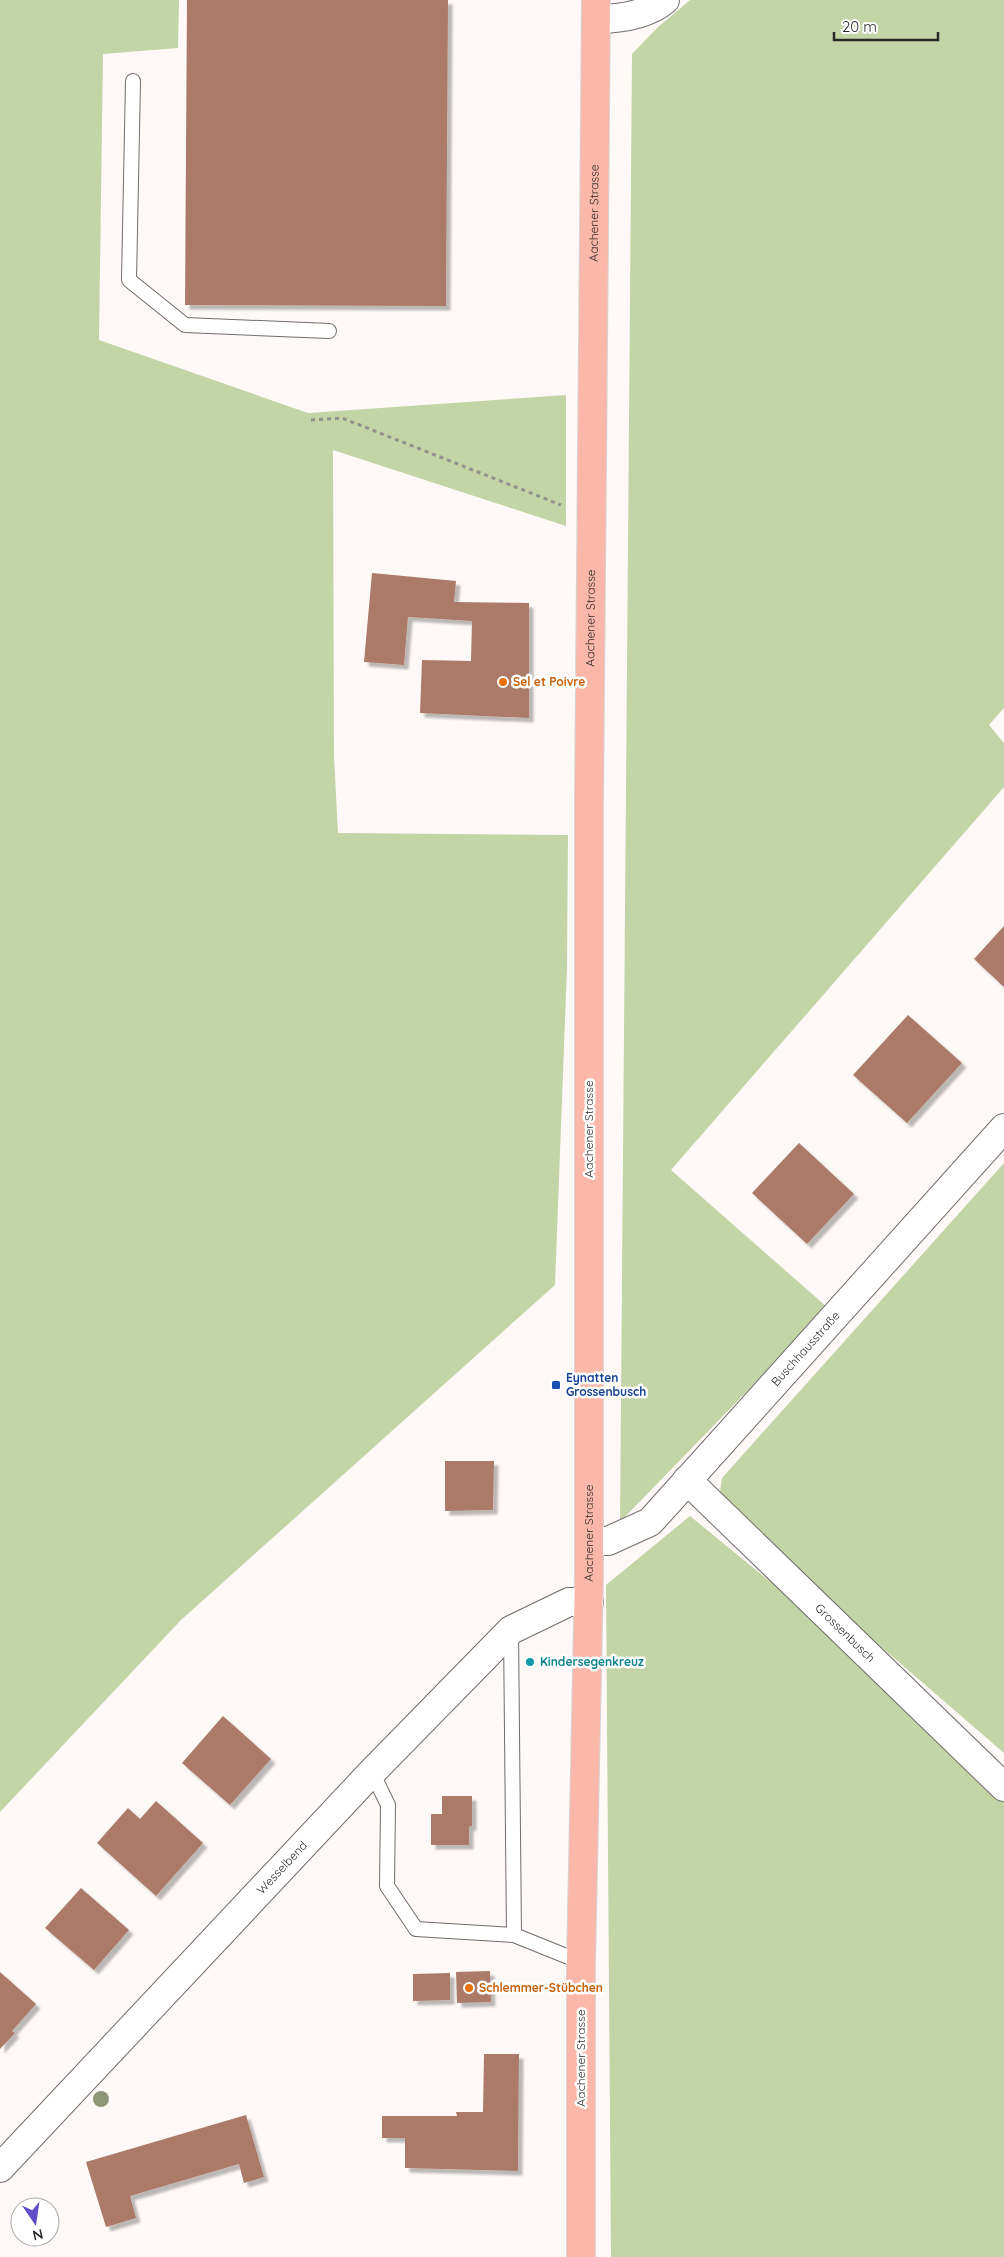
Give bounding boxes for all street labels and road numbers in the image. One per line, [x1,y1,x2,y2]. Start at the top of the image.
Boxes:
street label: Aachener Strasse [586,164,602,262]
street label: Aachener Strasse [582,569,598,667]
street label: Aachener Strasse [581,1080,596,1178]
street label: Buschhausstraße [768,1308,843,1389]
street label: Aachener Strasse [581,1484,596,1582]
street label: Grossenbusch [812,1600,879,1665]
street label: Wesselbend [253,1838,310,1897]
street label: Aachener Strasse [573,2009,588,2107]

